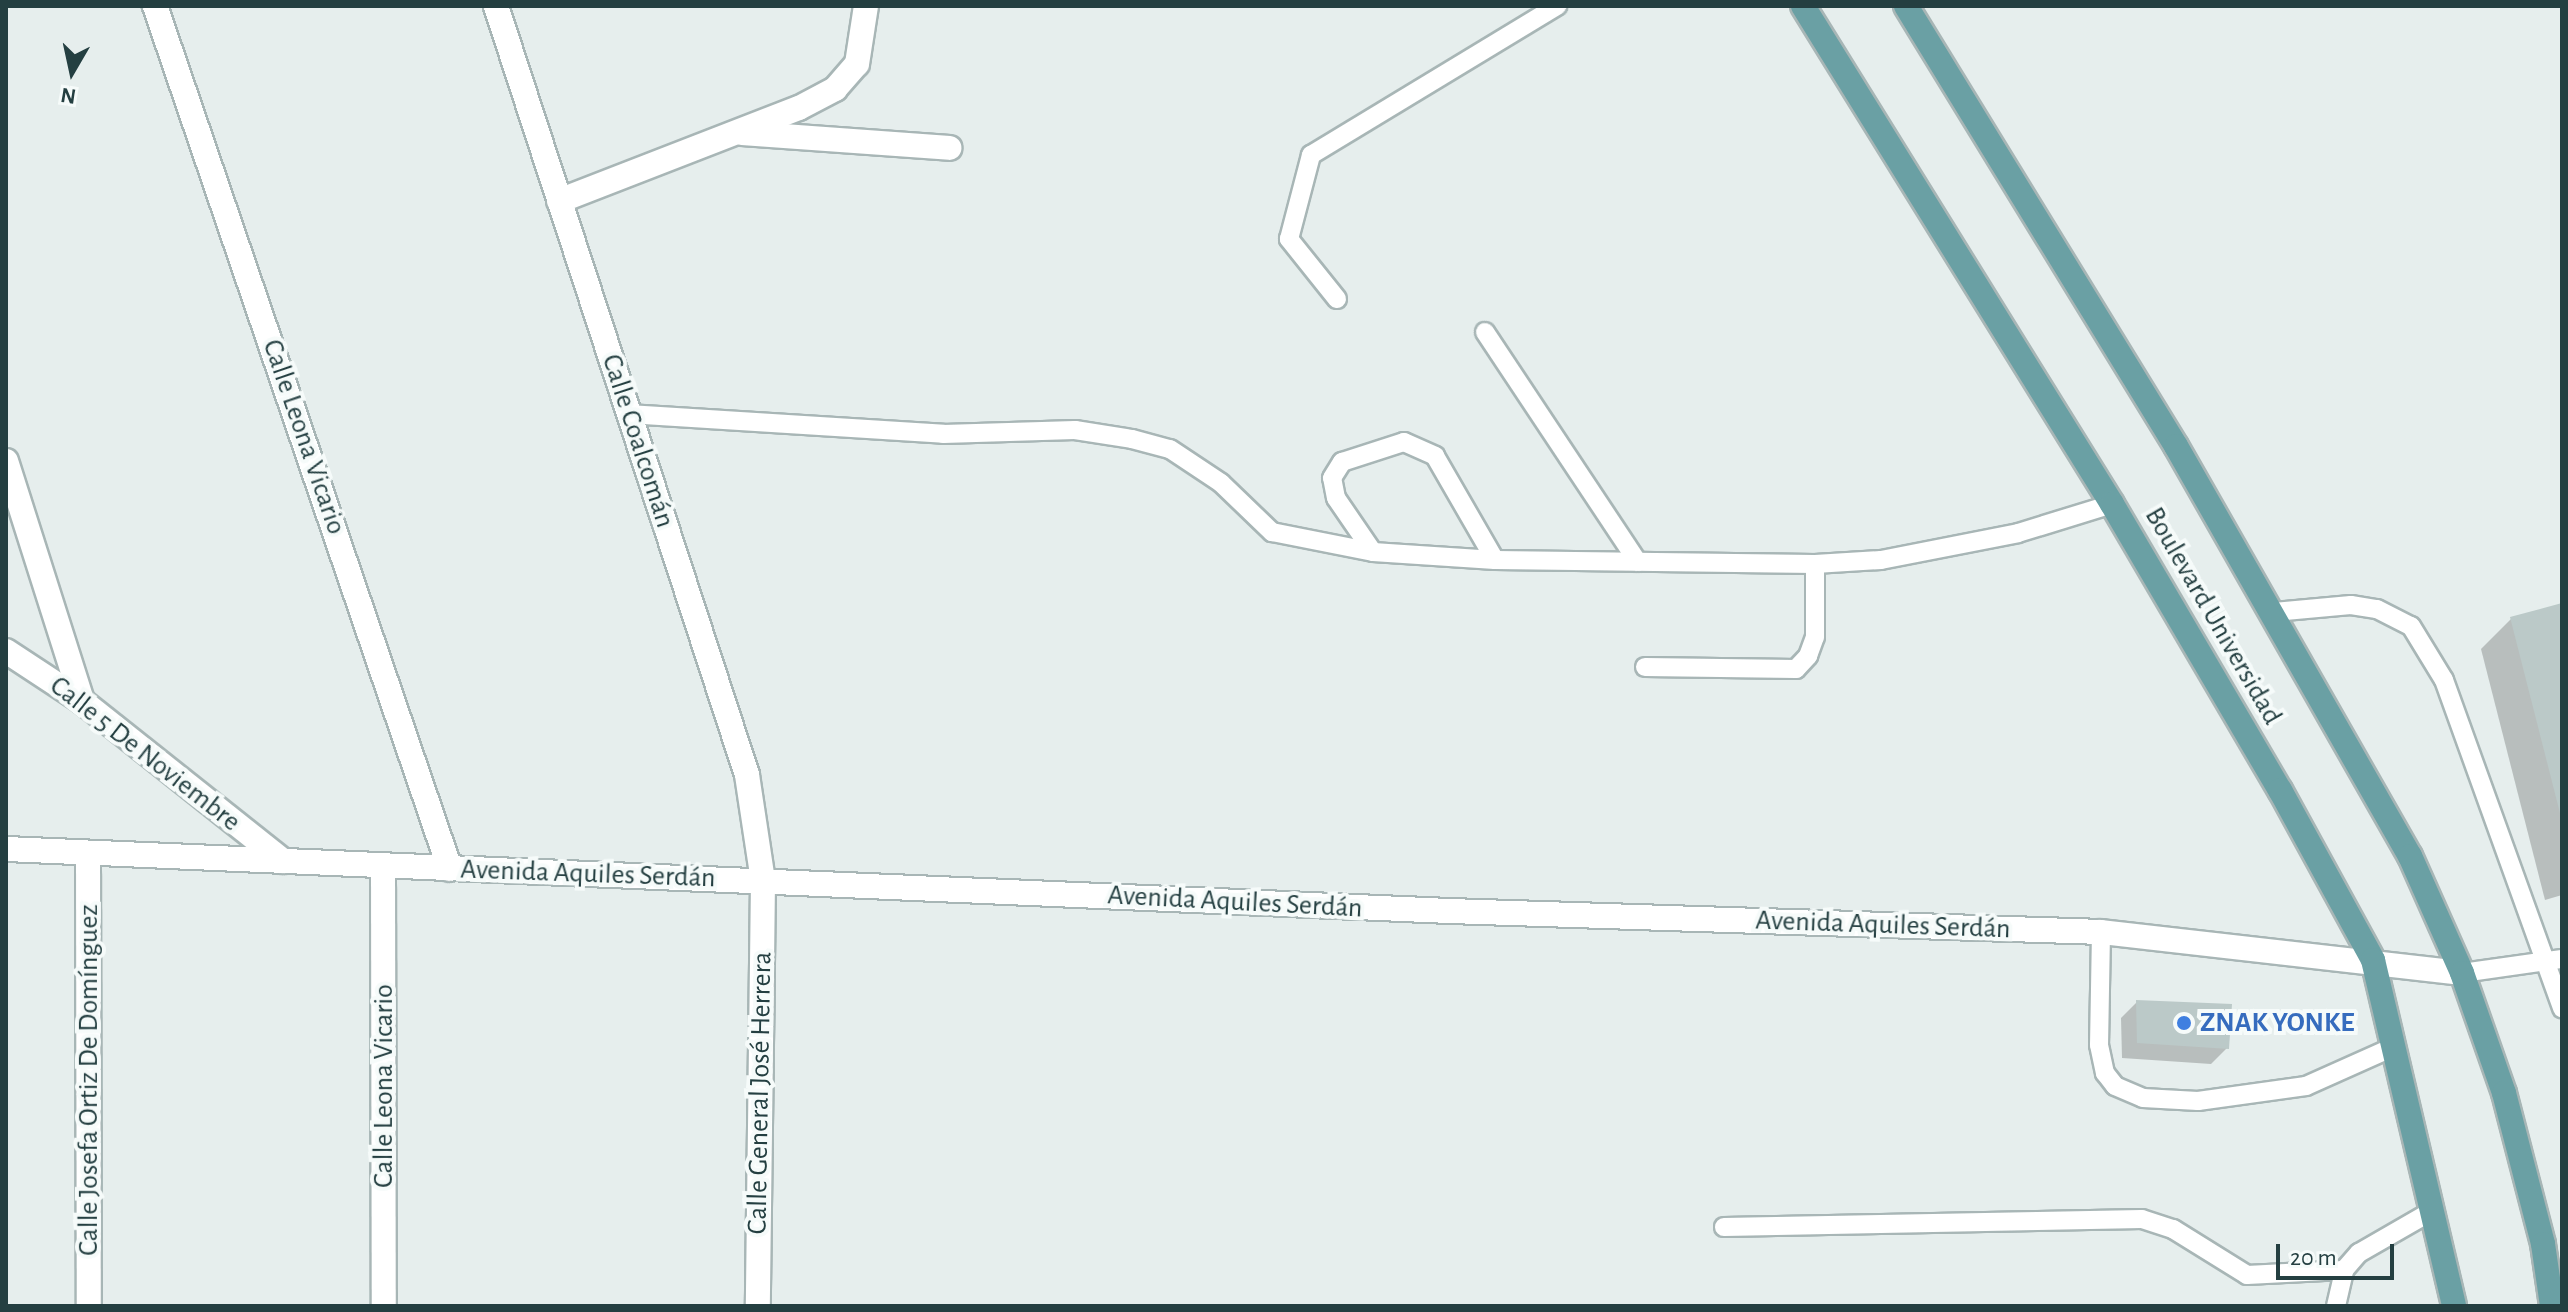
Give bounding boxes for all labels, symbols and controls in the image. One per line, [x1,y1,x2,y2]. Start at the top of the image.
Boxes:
north arrow [32,32,112,112]
text: N [59,84,78,108]
street label: Calle Leona Vicario [255,335,353,539]
street label: Calle Coalcomán [594,350,682,532]
street label: Boulevard Universidad [2137,501,2289,731]
street label: Calle 5 De Noviembre [43,669,247,839]
street label: Avenida Aquiles Serdán [460,853,716,895]
street label: Avenida Aquiles Serdán [1107,879,1363,925]
street label: Calle Josefa Ortiz De Domínguez [72,904,106,1256]
street label: Avenida Aquiles Serdán [1755,904,2011,946]
street label: Calle General José Herrera [741,951,779,1235]
street label: Calle Leona Vicario [367,984,401,1188]
place label: ZNAK YONKE [2200,1006,2355,1040]
marker: ZNAK YONKE [2175,1014,2193,1032]
scale bar [2280,1228,2398,1278]
text: 20 m [2290,1246,2337,1270]

